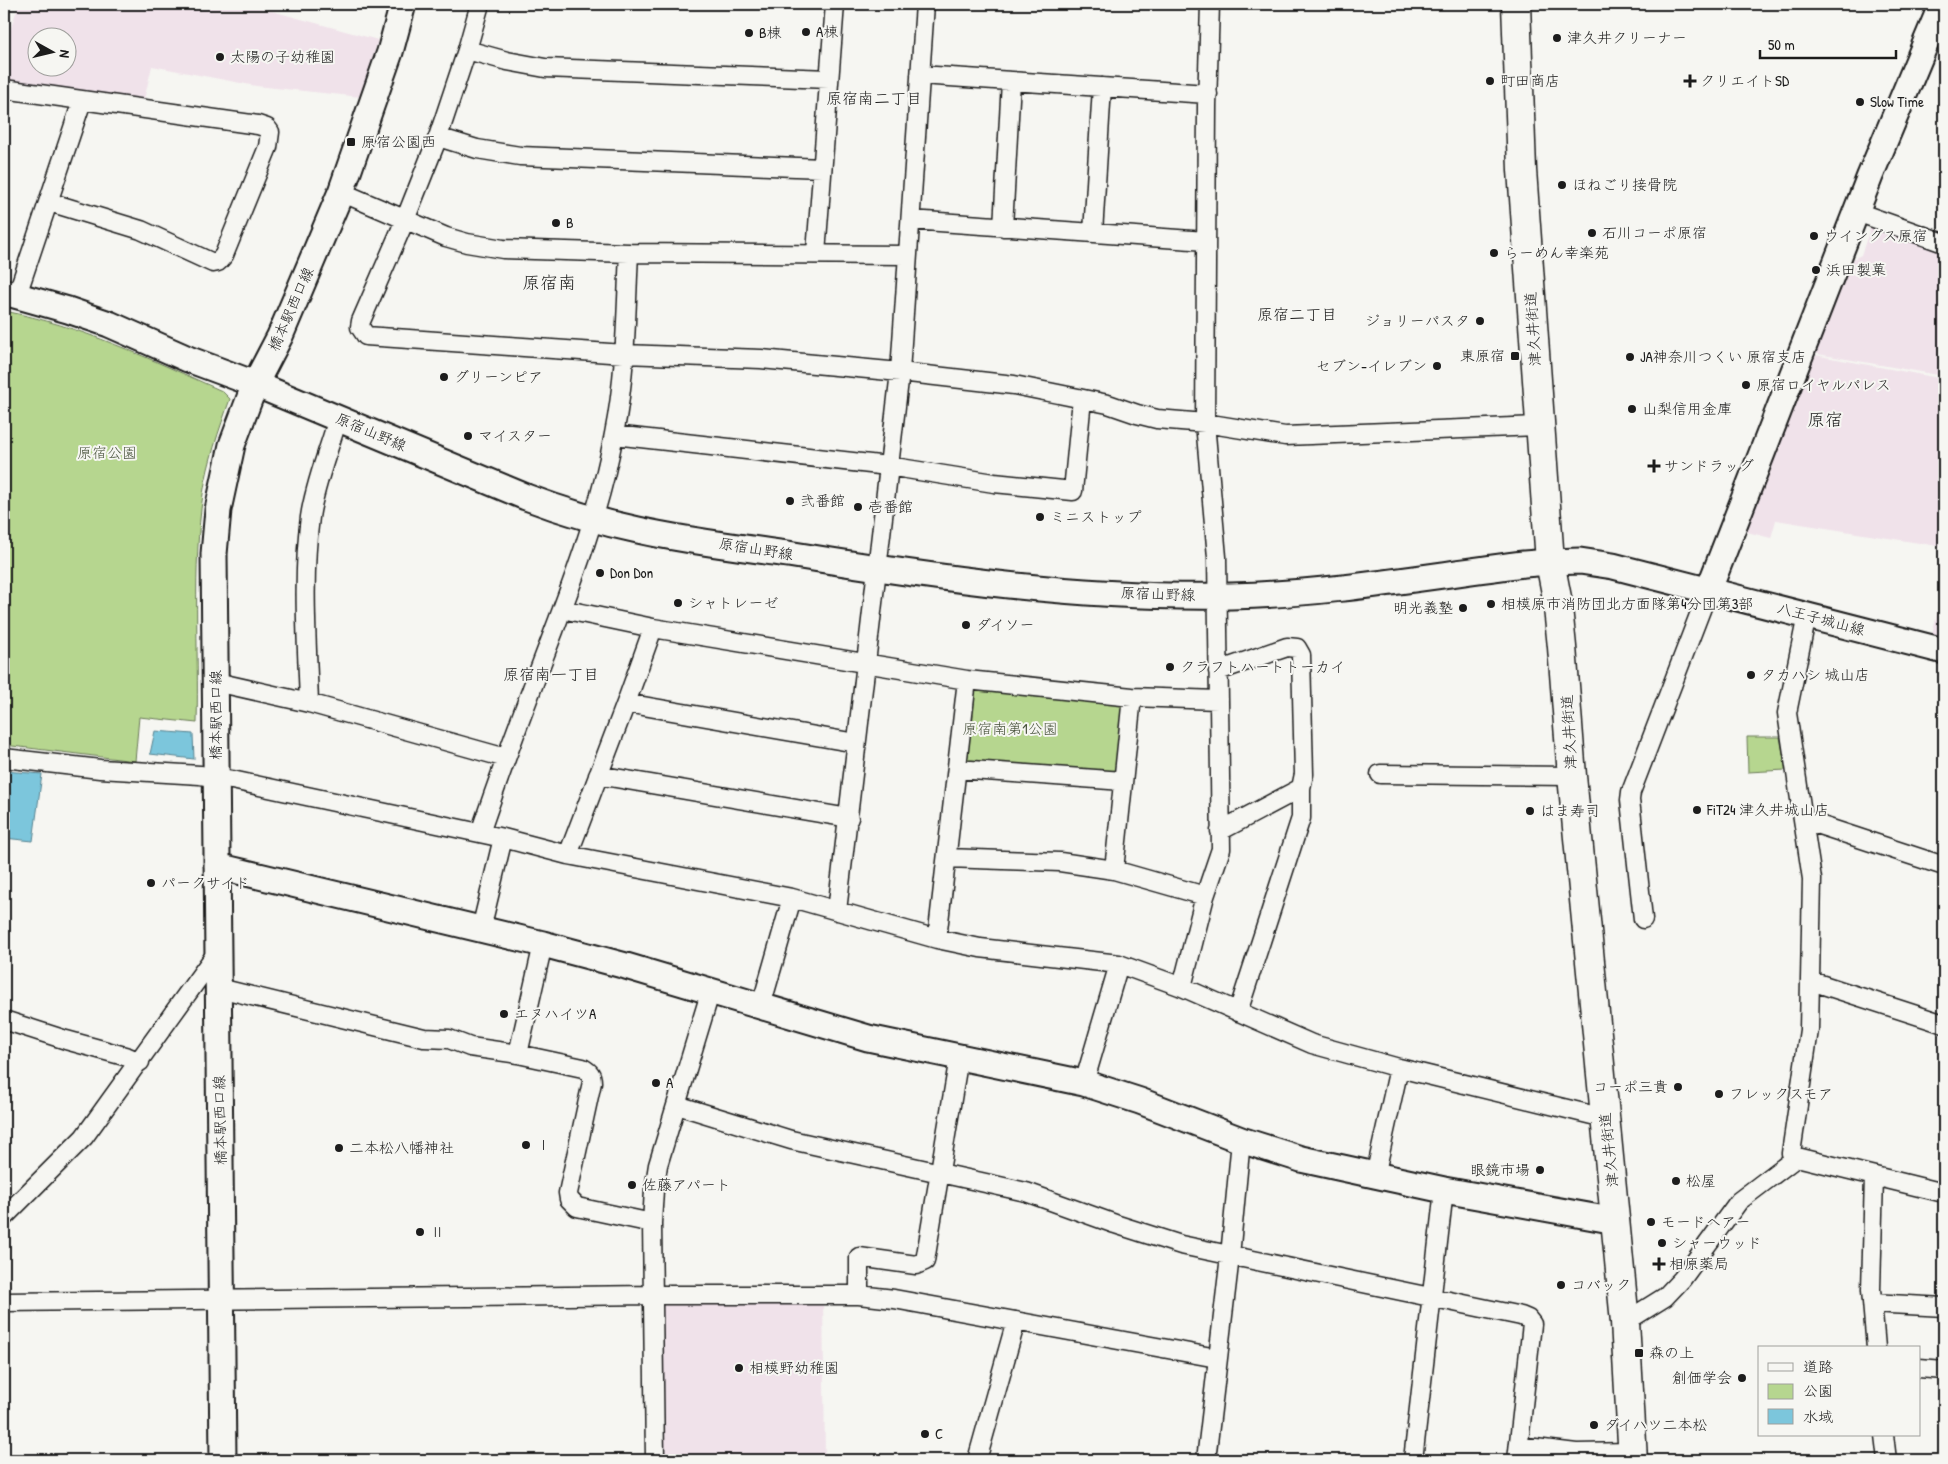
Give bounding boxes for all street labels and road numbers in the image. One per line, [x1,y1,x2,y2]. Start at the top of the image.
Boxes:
street label: 橋本駅西口線 [263,263,318,354]
street label: 津久井街道 [1519,291,1546,367]
street label: 原宿山野線 [333,407,410,456]
street label: 原宿山野線 [717,532,795,565]
street label: 原宿山野線 [1120,582,1196,605]
street label: 八王子城山線 [1775,597,1867,640]
street label: 橋本駅西口線 [205,670,226,760]
street label: 津久井街道 [1556,694,1581,770]
street label: 橋本駅西口線 [208,1075,231,1165]
street label: 津久井街道 [1594,1112,1623,1188]

